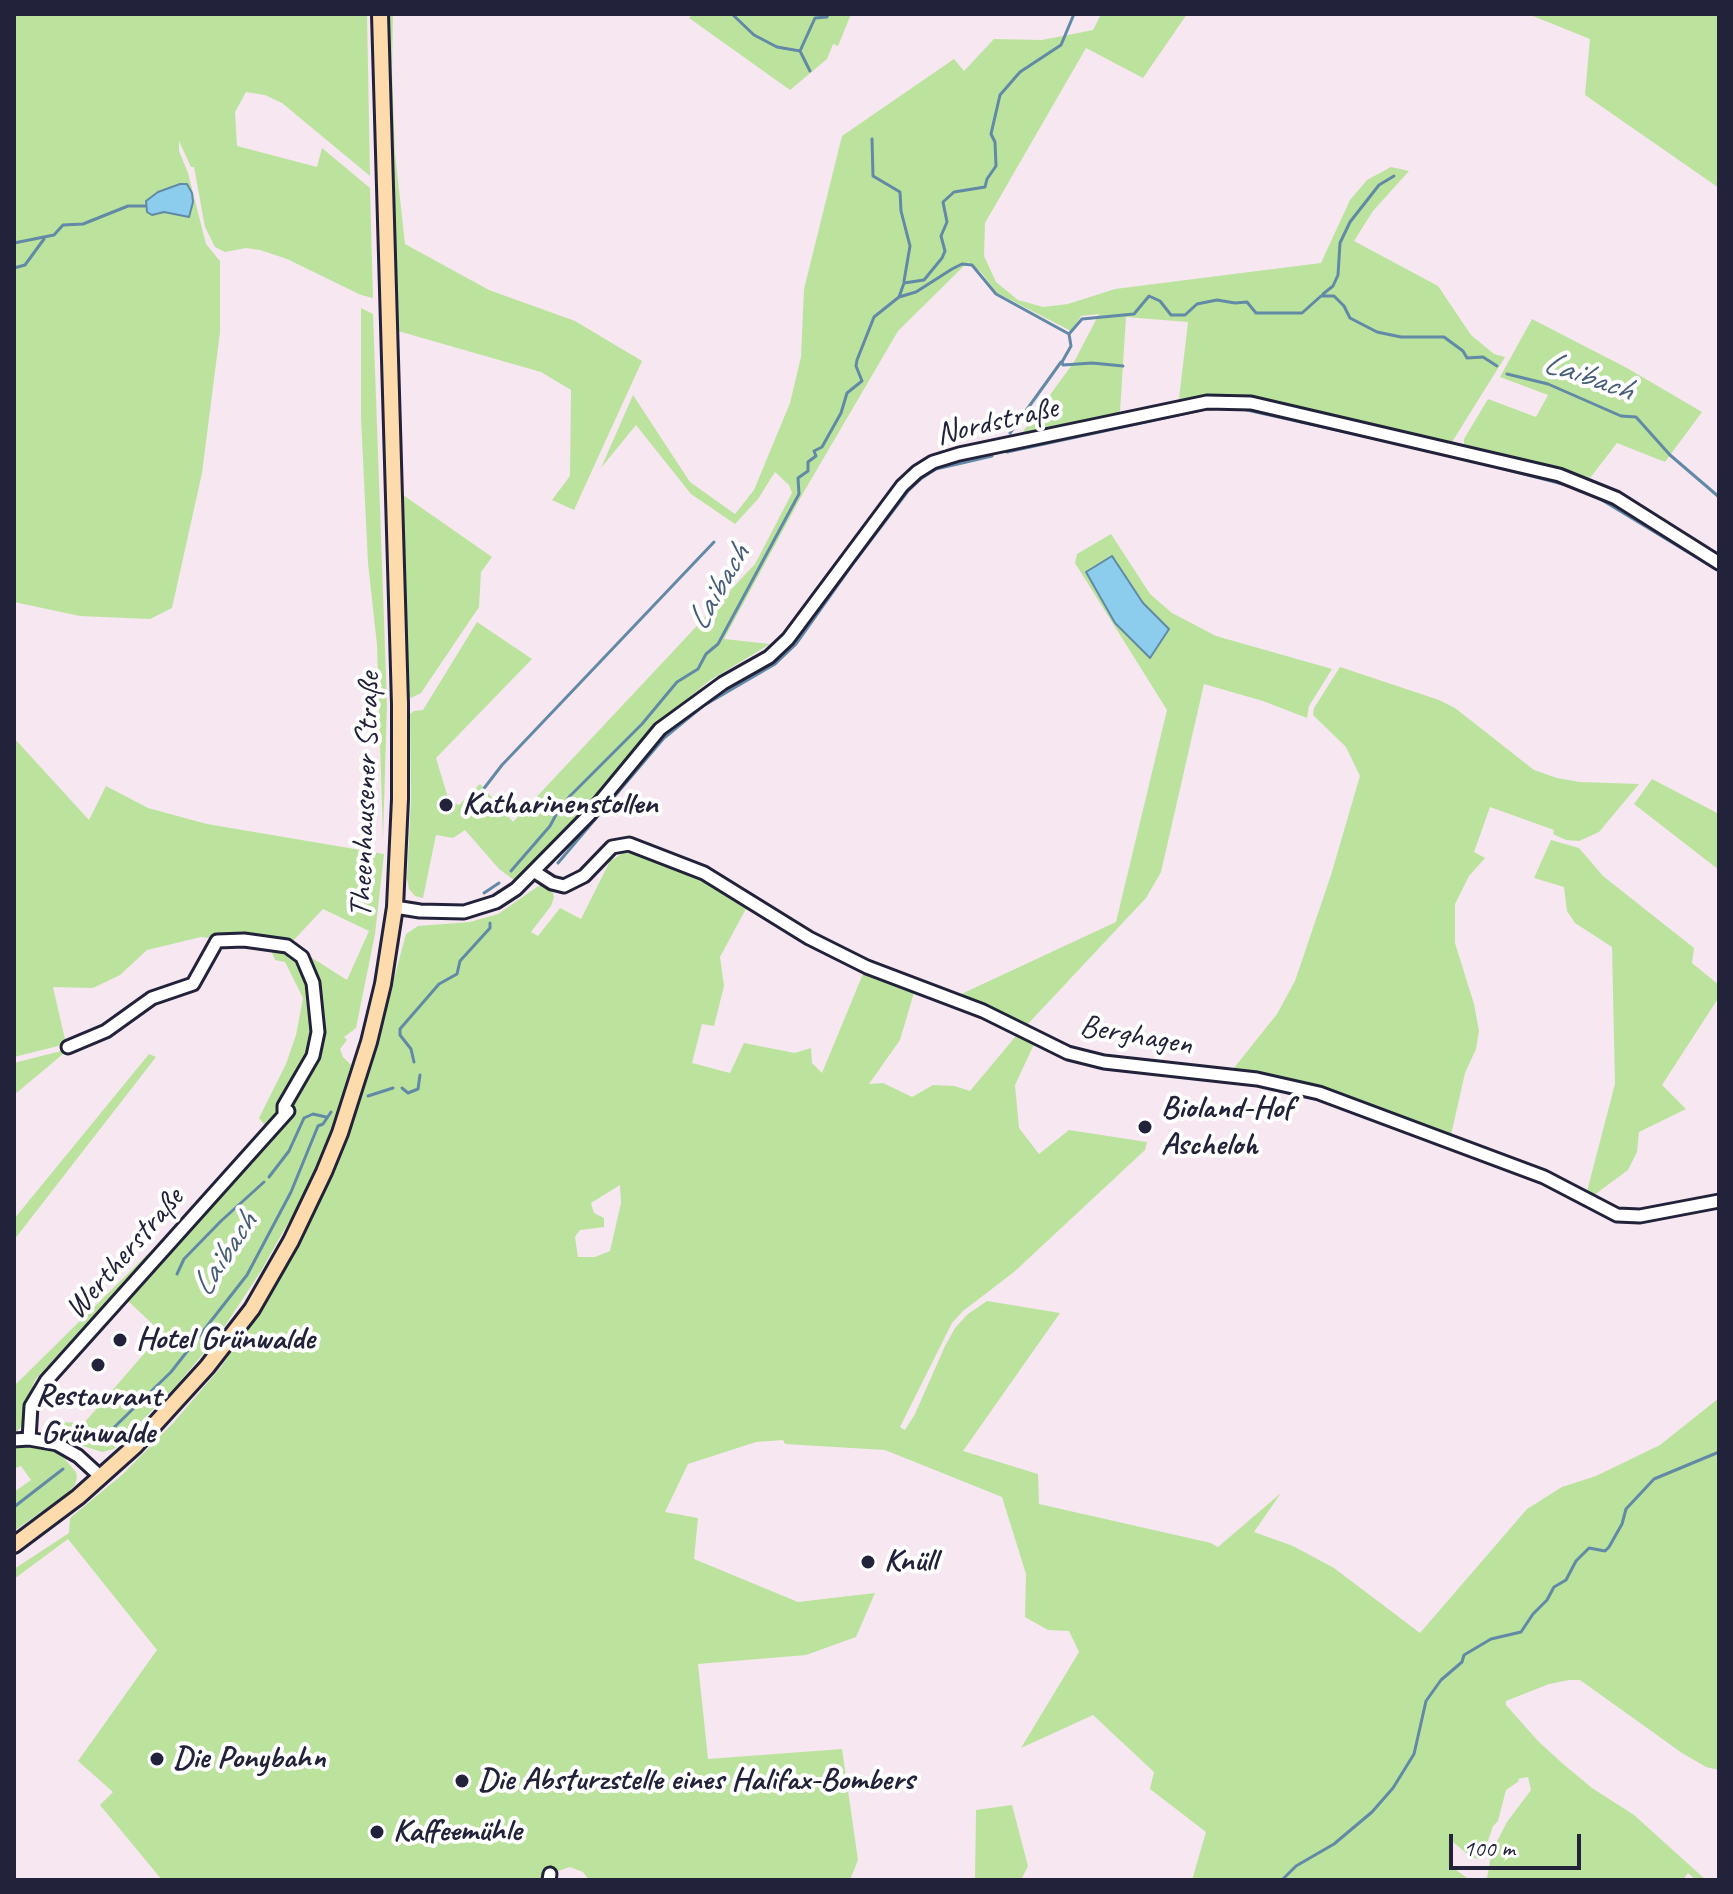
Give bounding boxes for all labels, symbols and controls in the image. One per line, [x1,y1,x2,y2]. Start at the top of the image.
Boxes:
water label: Laibach [1538,343,1638,411]
street label: Nordstraße [932,389,1062,455]
water label: Laibach [678,538,760,638]
street label: Theenhausener Straße [343,672,389,918]
place label: Katharinenstollen [462,786,658,824]
marker: Katharinenstollen [437,796,455,814]
street label: Berghagen [1077,1007,1195,1065]
place label: Bioland-Hof Ascheloh [1161,1090,1293,1165]
marker: Bioland-Hof Ascheloh [1136,1118,1154,1136]
street label: Wertherstraße [58,1180,192,1328]
water label: Laibach [183,1205,267,1305]
place label: Hotel Grünwalde [136,1321,315,1359]
marker: Hotel Grünwalde [111,1331,129,1349]
marker: Restaurant Grünwalde [89,1356,107,1374]
place label: Restaurant Grünwalde [35,1378,161,1453]
place label: Knüll [884,1543,937,1581]
marker: Knüll [859,1553,877,1571]
place label: Die Ponybahn [173,1740,325,1778]
marker: Die Ponybahn [148,1750,166,1768]
place label: Die Absturzstelle eines Halifax-Bombers [478,1762,915,1800]
marker: Die Absturzstelle eines Halifax-Bombers [453,1772,471,1790]
place label: Kaffeemühle [393,1813,521,1851]
scale bar [1453,1818,1585,1868]
marker: Kaffeemühle [368,1823,386,1841]
text: 100 m [1463,1833,1515,1863]

